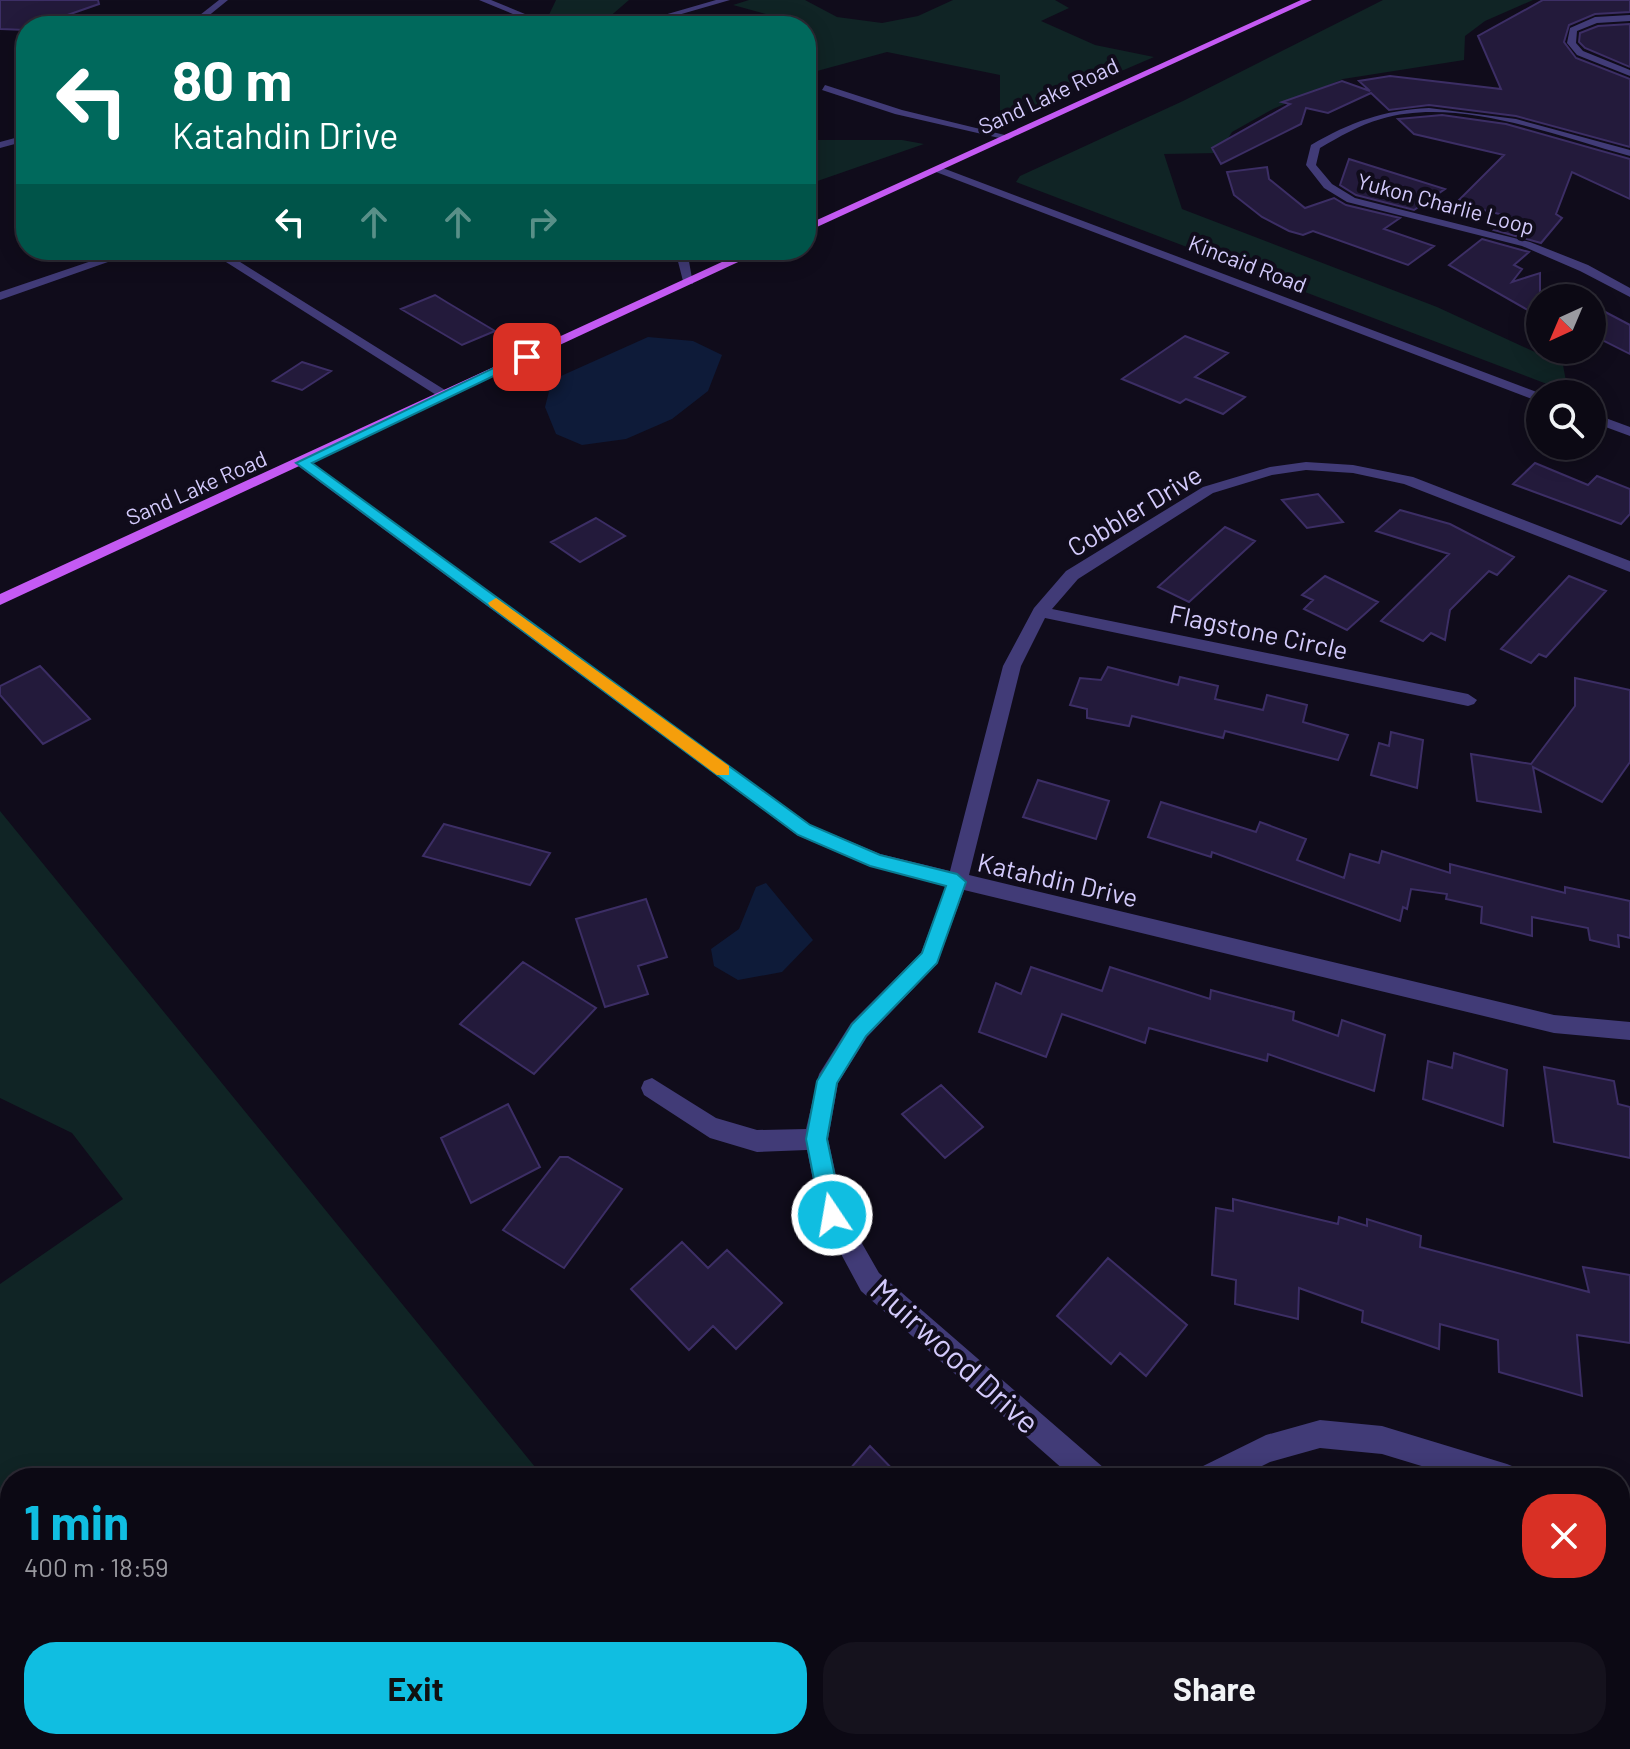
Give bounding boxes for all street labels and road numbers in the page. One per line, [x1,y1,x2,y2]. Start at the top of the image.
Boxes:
street label: Sand Lake Road [974,51,1122,139]
street label: Yukon Charlie Loop [1355,167,1537,239]
street label: Kincaid Road [1185,229,1311,297]
street label: Sand Lake Road [122,444,270,530]
street label: Cobbler Drive [1061,458,1207,562]
street label: Flagstone Circle [1167,597,1351,665]
street label: Katahdin Drive [975,845,1141,913]
street label: Muirwood Drive [864,1270,1048,1440]

